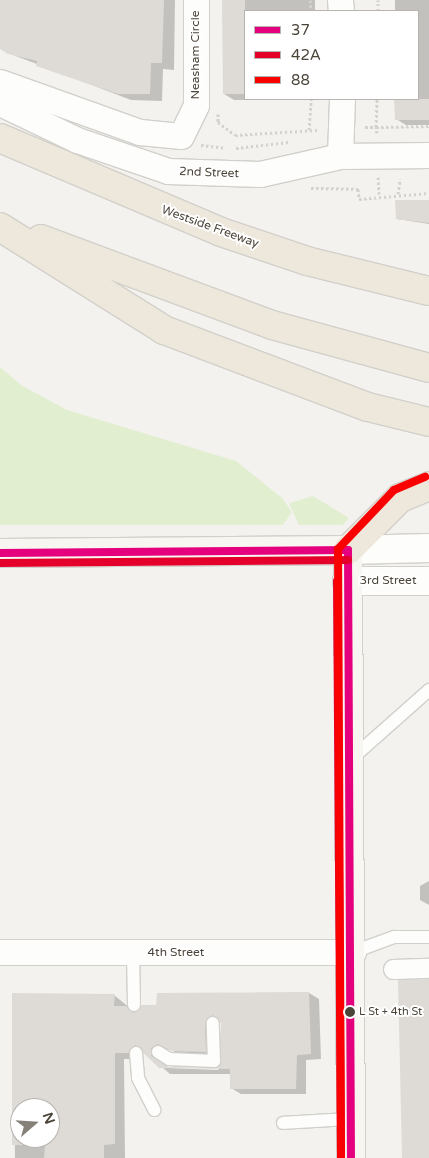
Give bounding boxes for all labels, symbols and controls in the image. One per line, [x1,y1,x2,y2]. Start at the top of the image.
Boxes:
legend [244,10,419,100]
street label: Neasham Circle [189,11,203,99]
text: 37 [291,21,310,39]
text: 42A [291,46,321,64]
text: 88 [291,71,310,89]
street label: 2nd Street [179,165,239,181]
street label: Westside Freeway [159,203,261,251]
street label: 3rd Street [360,574,416,588]
street label: 4th Street [148,946,204,960]
place label: L St + 4th St [359,1005,422,1019]
marker: L St + 4th St [345,1007,355,1017]
north arrow [10,1098,60,1148]
text: N [39,1110,59,1126]

